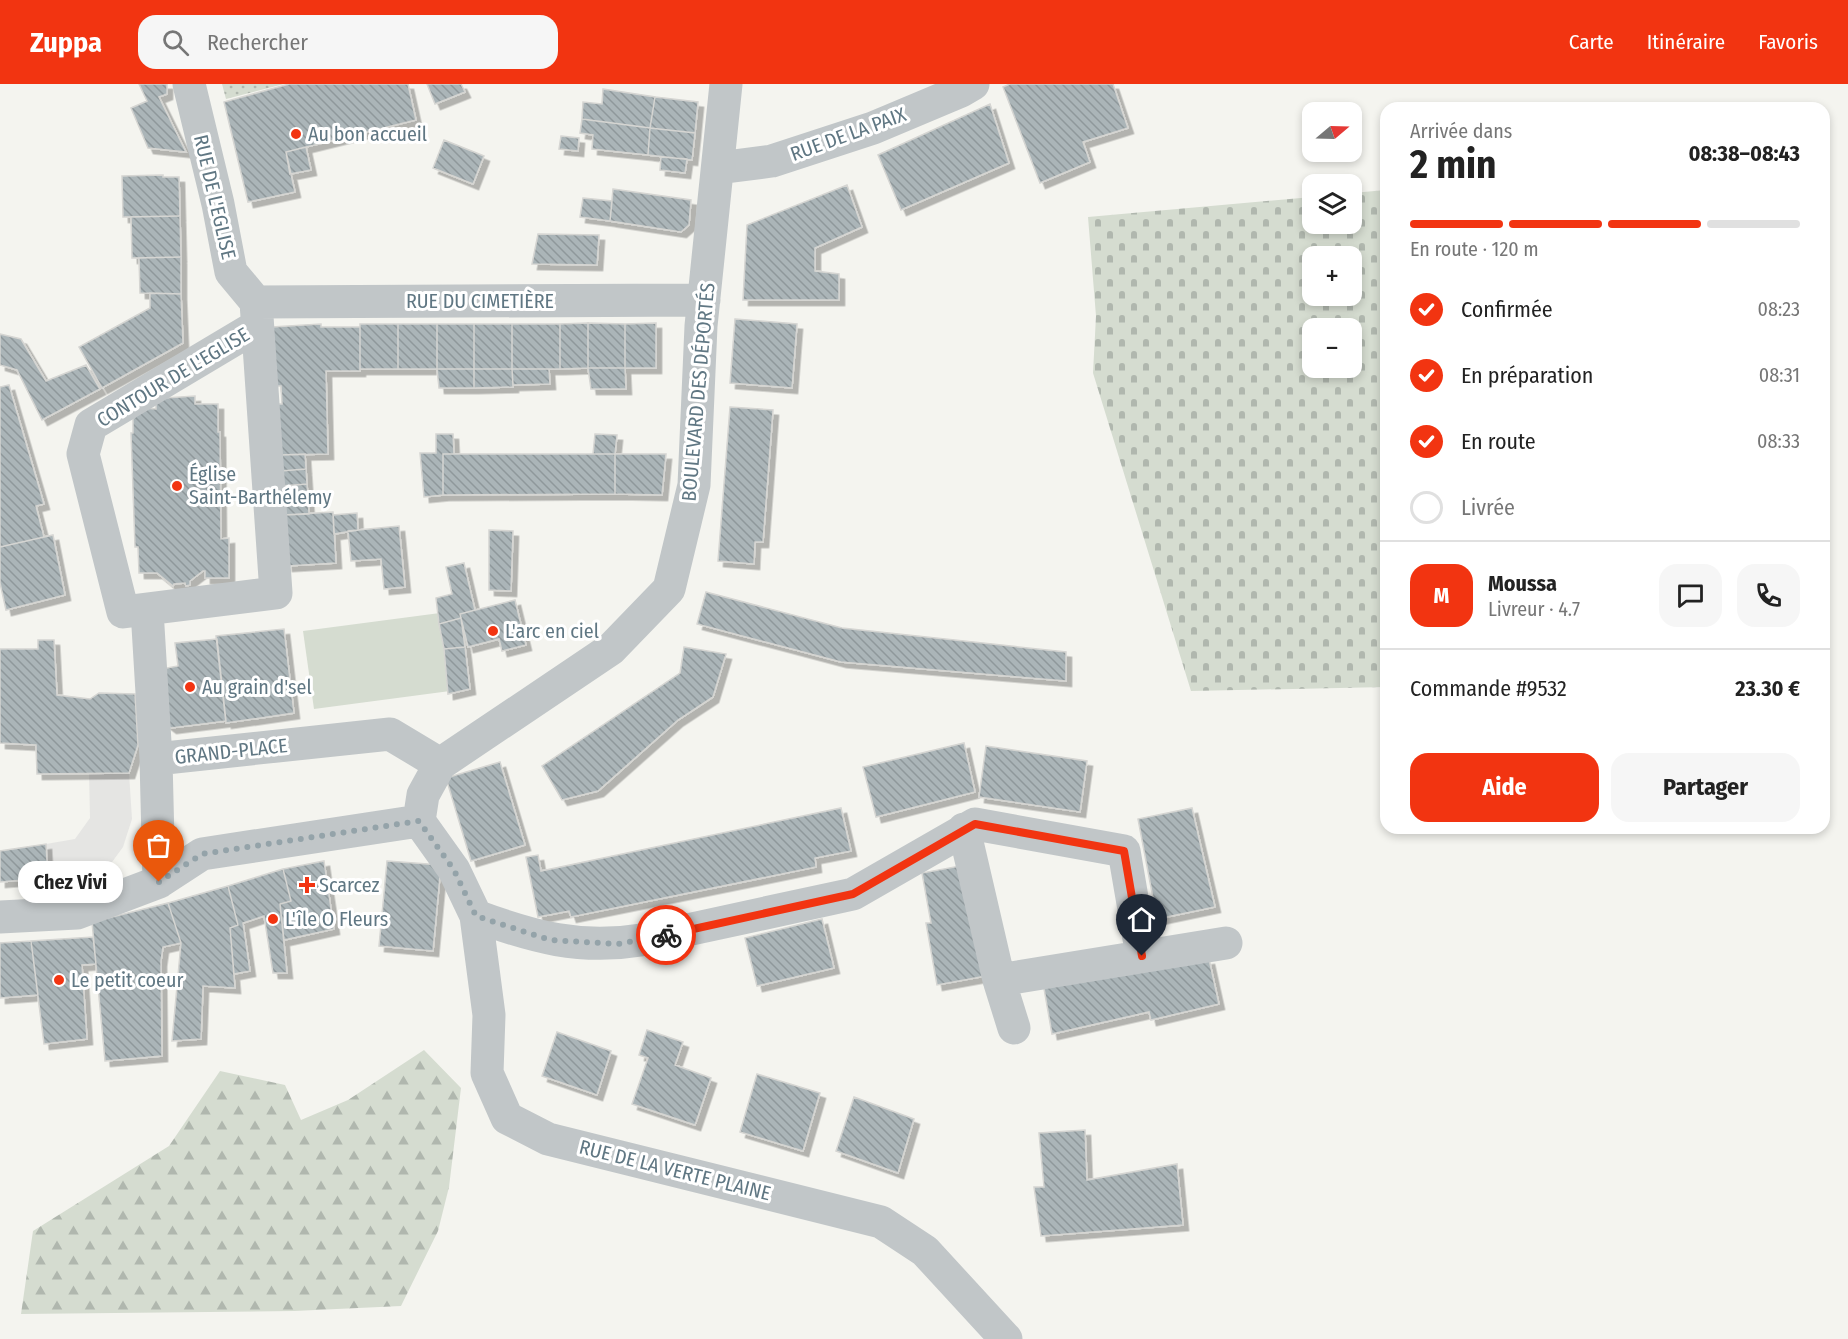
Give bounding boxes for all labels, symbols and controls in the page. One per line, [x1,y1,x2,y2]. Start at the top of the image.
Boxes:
search box [138,15,558,69]
text: Zuppa [30,26,102,59]
icon: search [159,26,192,59]
text: Rechercher [207,29,308,56]
text: Carte [1569,29,1614,55]
text: Itinéraire [1647,29,1725,55]
text: Favoris [1758,29,1818,55]
street label: RUE DE LA PAIX [787,102,909,166]
north arrow [1302,102,1362,162]
map controls [1302,102,1362,378]
text: Arrivée dans [1410,119,1512,143]
place label: Au bon accueil [308,122,427,146]
marker: Au bon accueil [289,127,303,141]
street label: RUE DE L'EGLISE [189,132,241,262]
text: 08:38–08:43 [1688,140,1800,167]
text: 2 min [1410,142,1496,188]
button: layers [1302,174,1362,234]
text: En route · 120 m [1410,237,1539,261]
button: + [1302,246,1362,306]
street label: BOULEVARD DES DÉPORTÉS [676,282,720,502]
street label: RUE DU CIMETIÈRE [406,289,554,313]
icon: check [1410,293,1443,326]
text: Confirmée [1461,296,1553,323]
text: 08:23 [1758,297,1800,321]
button: − [1302,318,1362,378]
street label: CONTOUR DE L'EGLISE [92,322,254,432]
icon: check [1410,359,1443,392]
text: En préparation [1461,362,1593,389]
text: 08:31 [1759,363,1800,387]
icon: check [1410,425,1443,458]
text: En route [1461,428,1536,455]
text: 08:33 [1757,429,1800,453]
place label: Église Saint-Barthélemy [189,462,331,509]
marker: Église Saint-Barthélemy [170,479,184,493]
text: Livrée [1461,494,1515,521]
button: chat [1659,564,1722,627]
button: phone [1737,564,1800,627]
text: Moussa [1488,570,1557,597]
text: M [1434,582,1449,609]
text: Livreur · 4.7 [1488,597,1580,621]
place label: L'arc en ciel [505,619,599,643]
marker: L'arc en ciel [486,624,500,638]
place label: Au grain d'sel [202,675,312,699]
text: Commande #9532 [1410,675,1567,702]
text: 23.30 € [1735,675,1800,702]
marker: Au grain d'sel [183,680,197,694]
street label: GRAND-PLACE [173,733,289,769]
button: Aide [1410,753,1599,822]
button: Partager [1611,753,1800,822]
pin [133,820,184,882]
icon: bag [142,829,175,862]
callout: Chez Vivi [18,861,123,903]
text: Chez Vivi [34,870,107,894]
place label: Scarcez [319,873,379,897]
marker: Scarcez [300,878,314,892]
pin [1116,894,1167,956]
icon: home [1125,903,1158,936]
courier [636,905,696,965]
place label: L'île O Fleurs [285,907,388,931]
marker: L'île O Fleurs [266,912,280,926]
icon: bike [650,919,683,952]
place label: Le petit coeur [71,968,183,992]
marker: Le petit coeur [52,973,66,987]
street label: RUE DE LA VERTE PLAINE [577,1135,773,1205]

